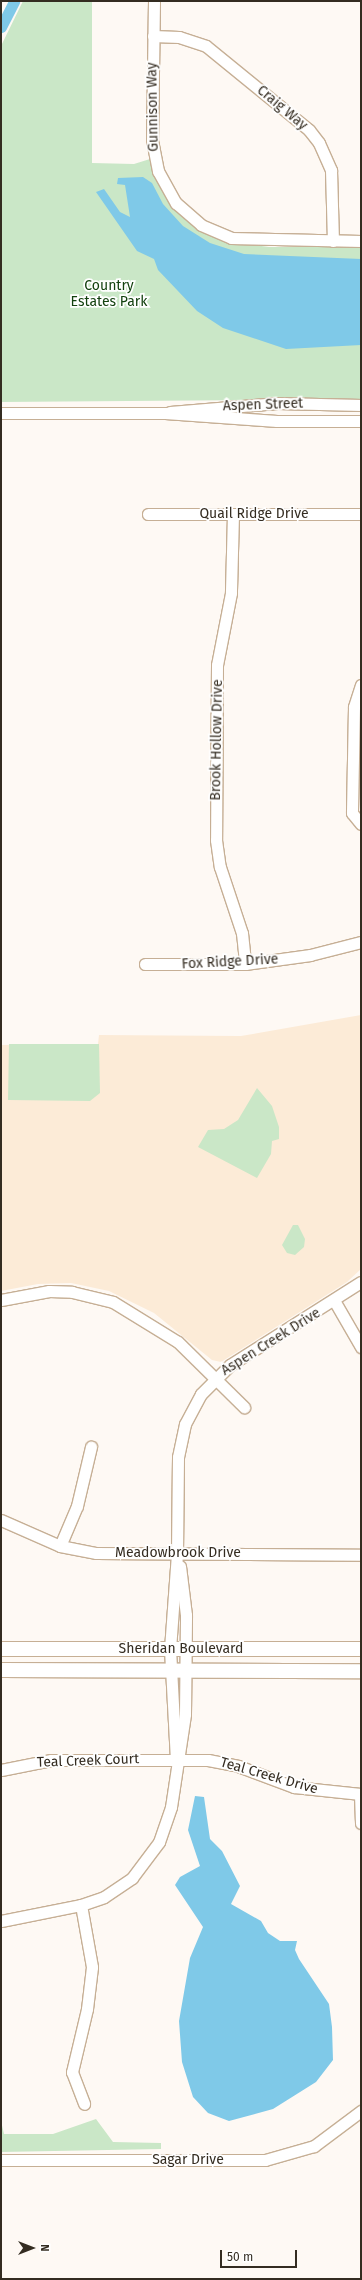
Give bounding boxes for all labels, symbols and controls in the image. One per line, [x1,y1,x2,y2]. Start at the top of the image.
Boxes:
street label: Gunnison Way [144,62,162,152]
street label: Craig Way [253,82,311,134]
park label: Country Estates Park [71,278,147,310]
street label: Aspen Street [223,395,303,415]
street label: Quail Ridge Drive [199,506,309,522]
street label: Brook Hollow Drive [208,679,226,801]
street label: Fox Ridge Drive [181,951,279,973]
street label: Aspen Creek Drive [218,1305,324,1379]
street label: Meadowbrook Drive [115,1545,241,1561]
street label: Sheridan Boulevard [119,1641,243,1657]
street label: Teal Creek Court [37,1751,139,1771]
street label: Teal Creek Drive [218,1754,320,1798]
street label: Sagar Drive [152,2152,224,2168]
north arrow [12,2228,52,2268]
scale bar [222,2242,299,2268]
text: N [38,2244,51,2252]
text: 50 m [227,2250,253,2264]

